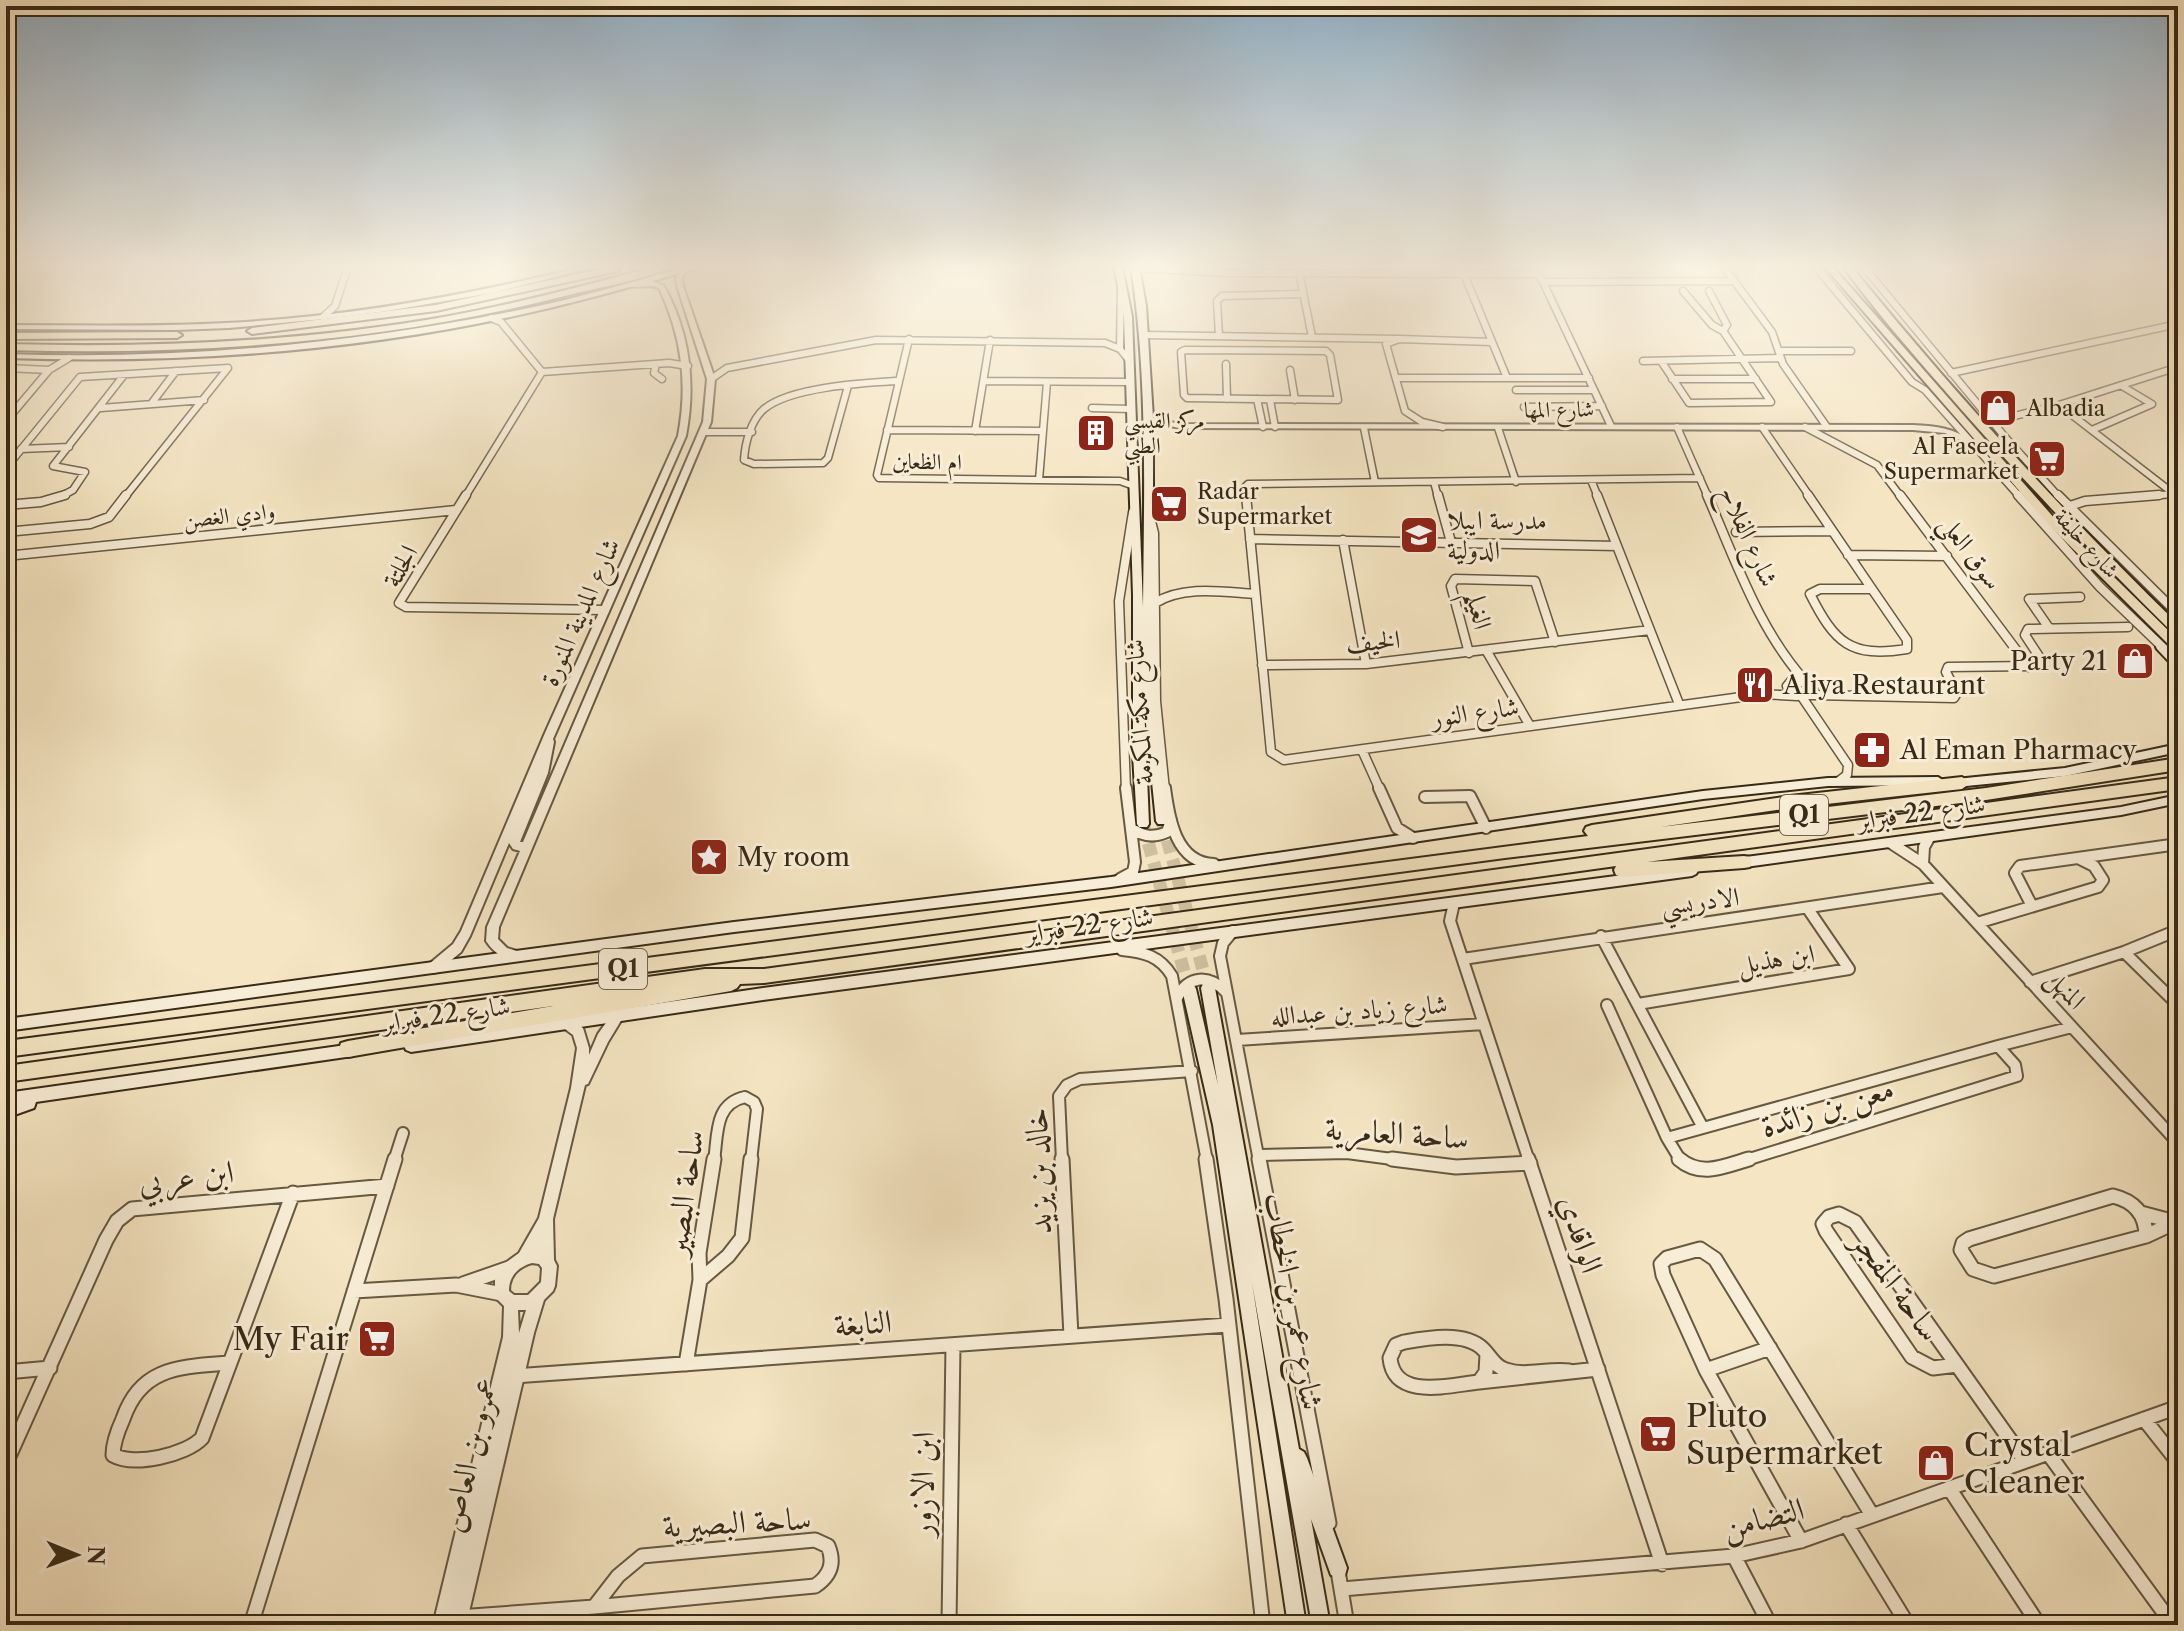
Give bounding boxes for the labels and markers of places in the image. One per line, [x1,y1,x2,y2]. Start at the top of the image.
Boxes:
shop icon: Albadia [1977,387,2019,429]
place label: Albadia [2025,395,2106,422]
place label: مركز القيسي الطبي [1124,407,1205,466]
building icon: مركز القيسي الطبي [1075,412,1117,454]
place label: Al Faseela Supermarket [1884,433,2019,485]
supermarket icon: Al Faseela Supermarket [2026,438,2068,480]
place label: Radar Supermarket [1197,478,1332,530]
supermarket icon: Radar Supermarket [1148,483,1190,525]
place label: مدرسة ايبلا الدولية [1447,504,1547,566]
school or university icon: مدرسة ايبلا الدولية [1398,514,1440,556]
shop icon: Party 21 [2114,640,2156,682]
place label: Party 21 [2010,645,2107,677]
restaurant icon: Aliya Restaurant [1734,664,1776,706]
place label: Aliya Restaurant [1782,669,1986,701]
pharmacy icon: Al Eman Pharmacy [1851,729,1893,771]
place label: Al Eman Pharmacy [1899,734,2137,766]
place icon: My room [688,836,730,878]
place label: My room [737,841,850,873]
supermarket icon: My Fair [356,1318,398,1360]
place label: My Fair [232,1319,350,1358]
place label: Pluto Supermarket [1686,1396,1883,1472]
supermarket icon: Pluto Supermarket [1637,1413,1679,1455]
place label: Crystal Cleaner [1964,1425,2085,1501]
shop icon: Crystal Cleaner [1915,1442,1957,1484]

